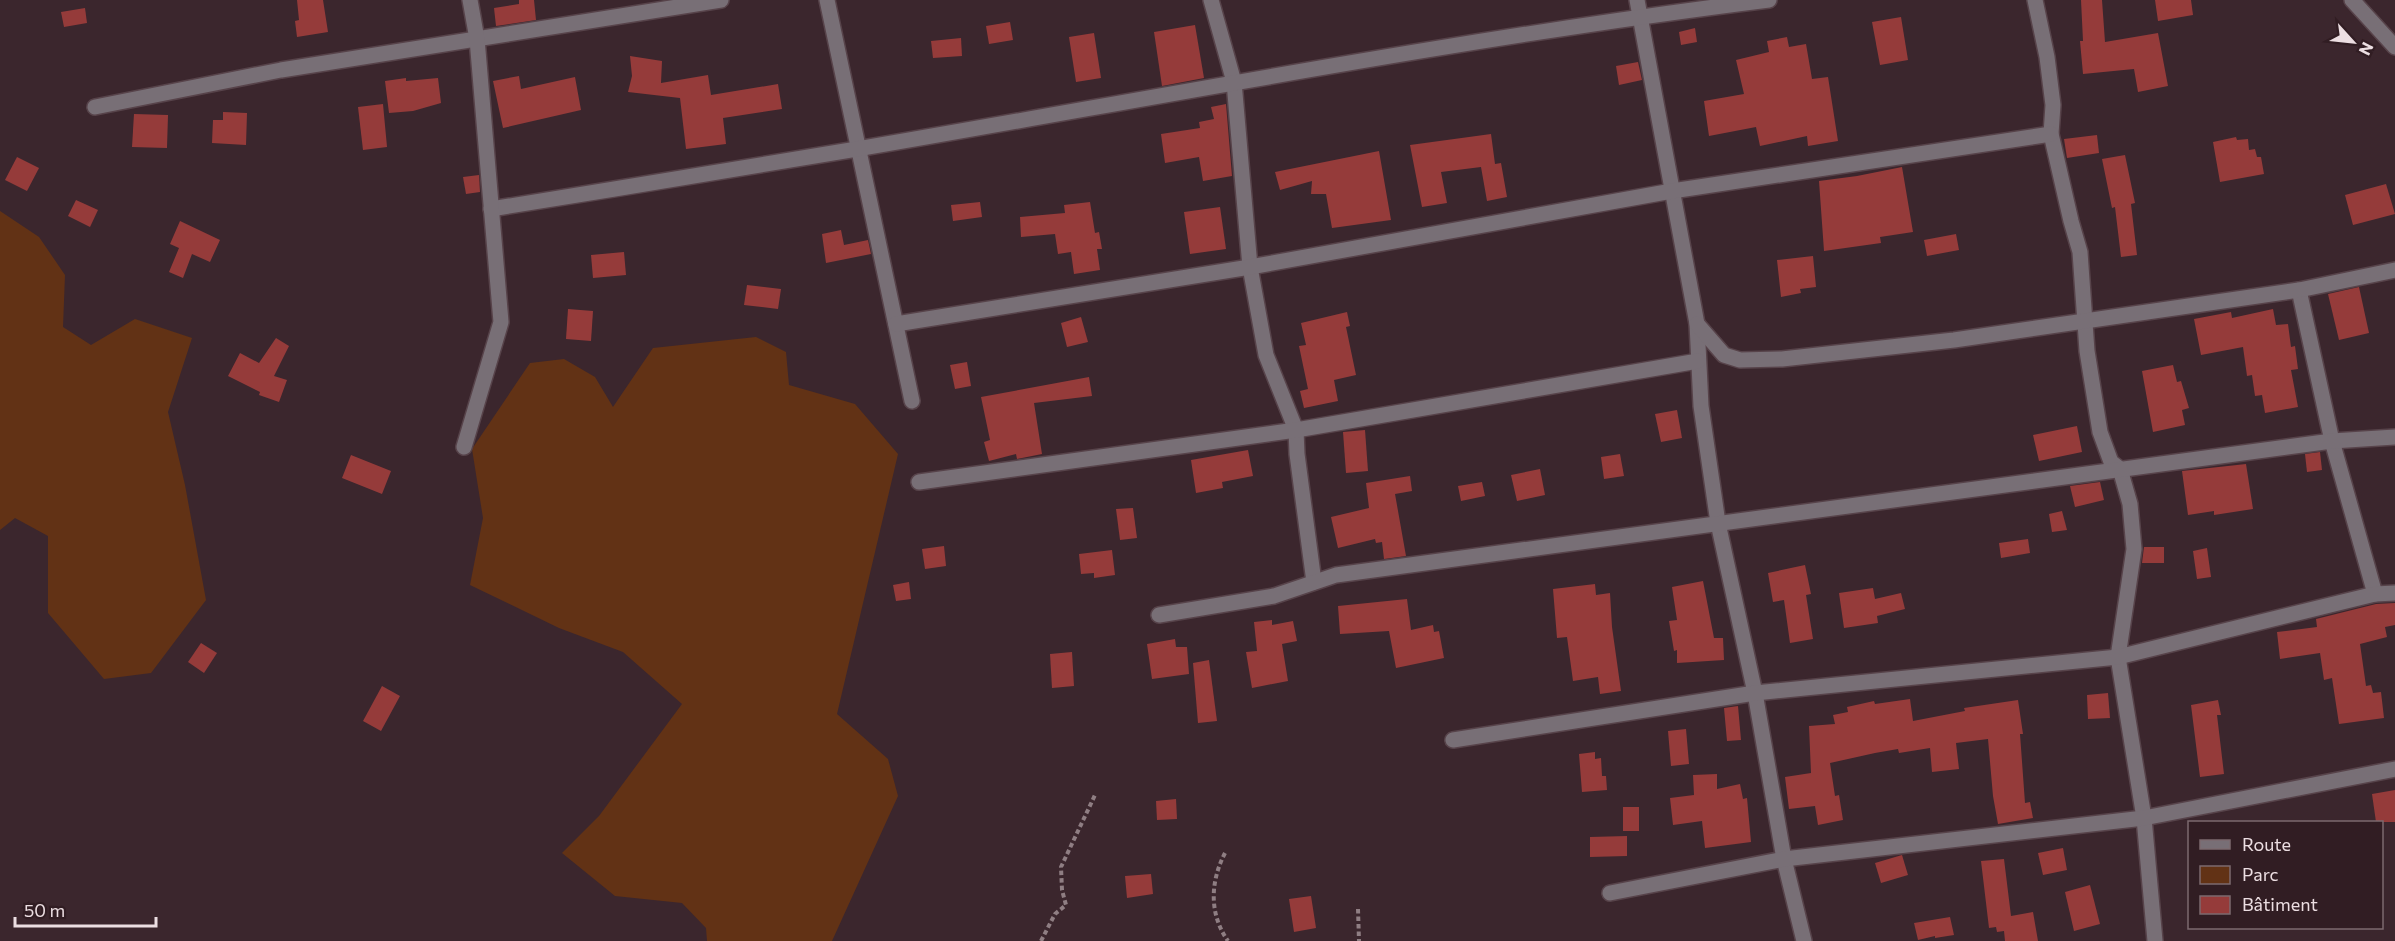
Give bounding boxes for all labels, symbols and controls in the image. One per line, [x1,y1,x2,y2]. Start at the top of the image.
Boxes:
north arrow [2323,12,2383,72]
text: N [2356,39,2378,59]
legend [2188,821,2383,929]
text: Route [2242,833,2291,855]
text: Parc [2242,863,2279,885]
scale bar [15,890,156,928]
text: Bâtiment [2242,893,2318,915]
text: 50 m [24,899,65,921]

